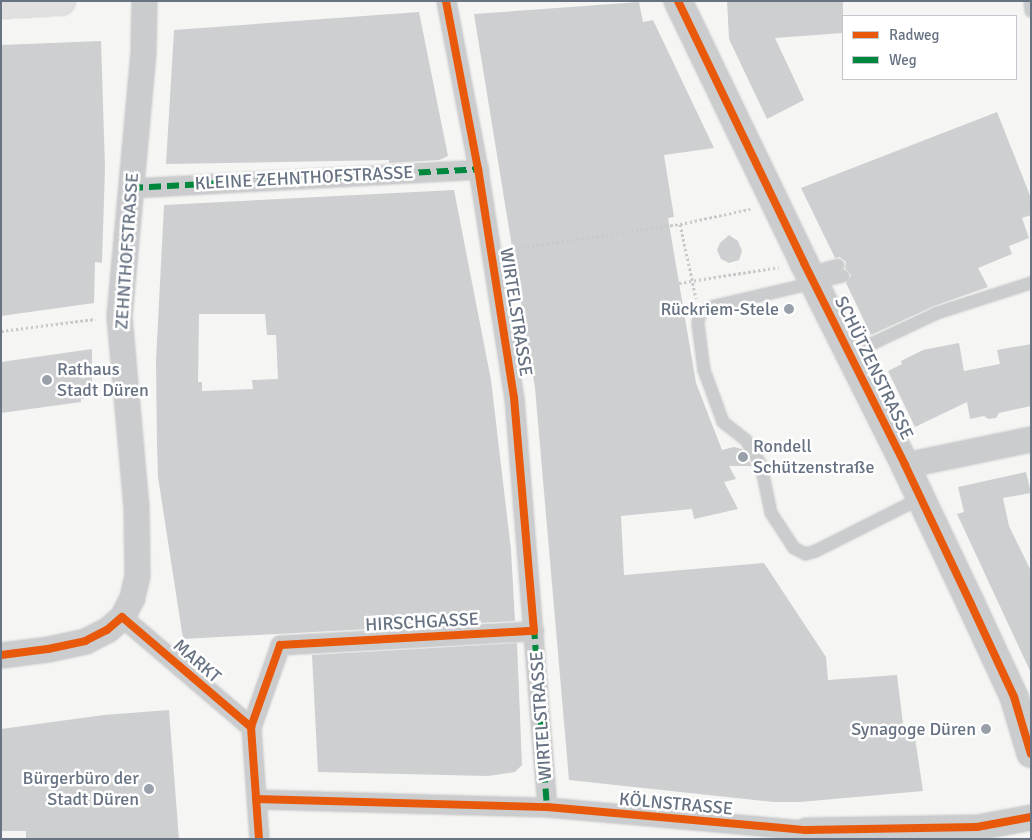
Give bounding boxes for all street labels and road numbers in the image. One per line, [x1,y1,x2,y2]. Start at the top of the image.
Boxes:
street label: KLEINE ZEHNTHOFSTRASSE [194,161,414,195]
street label: ZEHNTHOFSTRASSE [111,172,143,330]
street label: WIRTELSTRASSE [495,246,537,378]
street label: SCHÜTZENSTRASSE [830,293,918,443]
street label: HIRSCHGASSE [365,608,479,636]
street label: MARKT [169,635,225,687]
street label: WIRTELSTRASSE [526,651,556,781]
street label: KÖLNSTRASSE [618,788,734,820]

